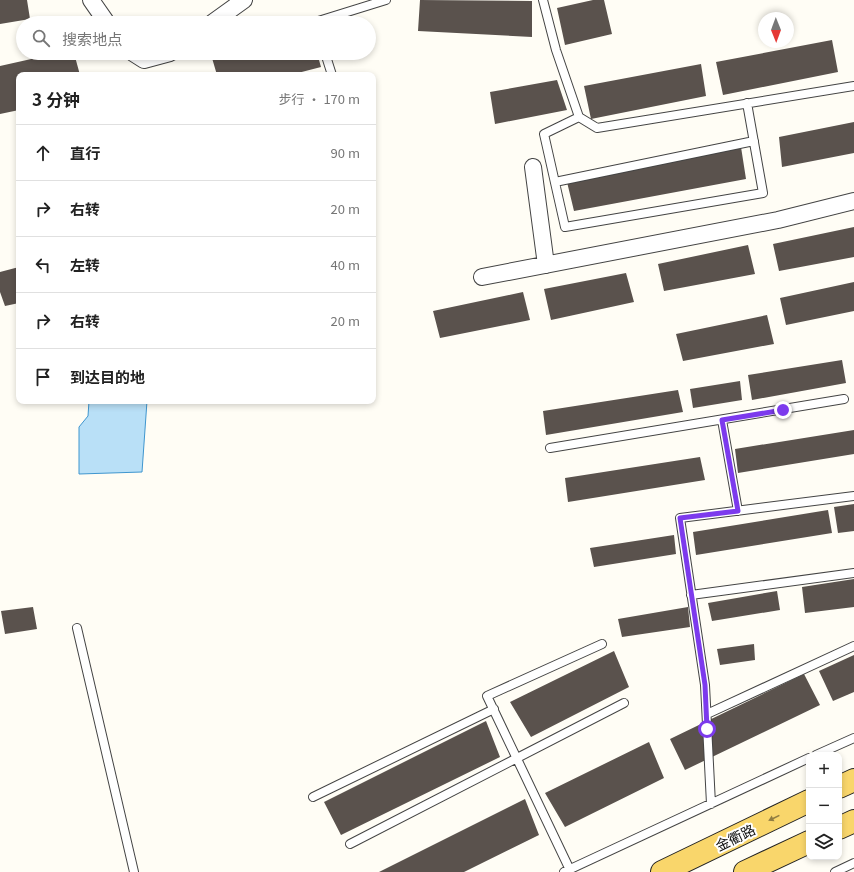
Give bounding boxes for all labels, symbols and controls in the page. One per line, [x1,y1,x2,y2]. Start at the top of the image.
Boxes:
north arrow [758,12,794,48]
search box [16,16,376,60]
icon: search [30,27,52,49]
text: 搜索地点 [62,28,122,49]
text: 3 分钟 [32,86,80,111]
text: 步行 · 170 m [279,89,360,108]
icon: ahead [32,142,54,164]
text: 直行 [70,142,100,163]
text: 90 m [331,143,360,162]
icon: right [32,198,54,220]
text: 右转 [70,198,100,219]
text: 20 m [331,199,360,218]
icon: left [32,254,54,276]
text: 左转 [70,254,100,275]
text: 40 m [331,255,360,274]
icon: right [32,310,54,332]
text: 右转 [70,310,100,331]
text: 20 m [331,311,360,330]
icon: arrive [32,366,54,388]
text: 到达目的地 [70,366,145,387]
route end [774,401,792,419]
route start [698,720,716,738]
map controls [806,752,842,860]
button: + [806,752,842,788]
button: − [806,788,842,824]
one-way arrow [768,815,780,821]
street label: 金衢路 [712,819,758,855]
button: layers [806,824,842,860]

